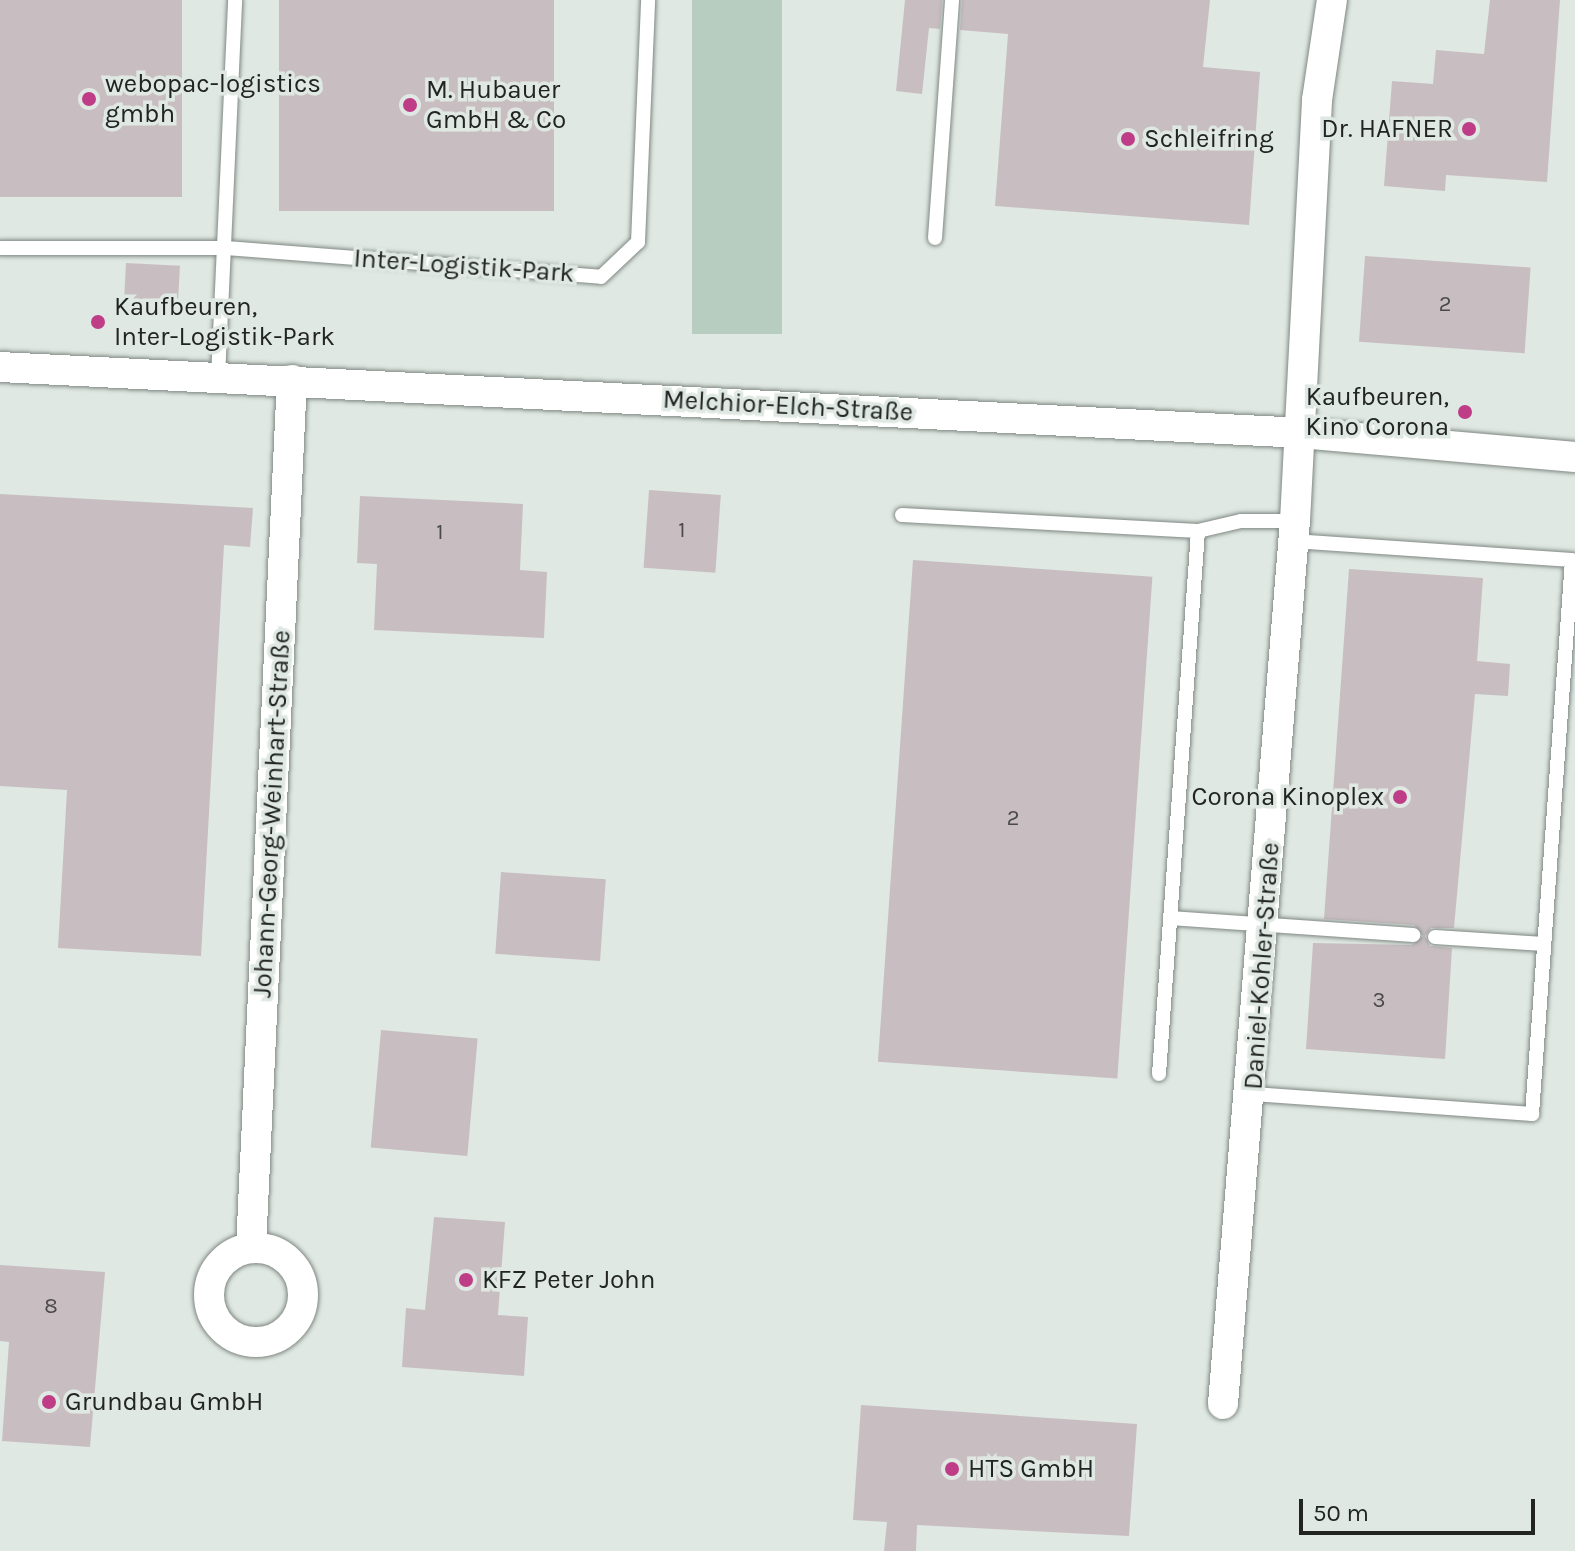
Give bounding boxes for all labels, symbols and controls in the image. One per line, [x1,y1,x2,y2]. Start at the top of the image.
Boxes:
place label: webopac-logistics gmbh [105,68,321,130]
place label: M. Hubauer GmbH & Co [426,74,566,136]
marker: webopac-logistics gmbh [80,90,98,108]
marker: M. Hubauer GmbH & Co [401,96,419,114]
place label: Dr. HAFNER [1321,113,1453,145]
marker: Dr. HAFNER [1460,120,1478,138]
place label: Schleifring [1144,123,1274,155]
marker: Schleifring [1119,130,1137,148]
street label: Inter-Logistik-Park [353,243,575,289]
place label: Kaufbeuren, Inter-Logistik-Park [114,291,335,352]
house number: 2 [1439,292,1451,318]
marker: Kaufbeuren, Inter-Logistik-Park [89,313,107,331]
place label: Kaufbeuren, Kino Corona [1306,381,1449,442]
street label: Melchior-Elch-Straße [662,384,914,428]
marker: Kaufbeuren, Kino Corona [1456,403,1474,421]
house number: 1 [678,518,686,544]
house number: 1 [436,520,444,546]
street label: Johann-Georg-Weinhart-Straße [247,629,297,999]
place label: Corona Kinoplex [1191,781,1384,813]
marker: Corona Kinoplex [1391,788,1409,806]
house number: 2 [1007,806,1019,832]
street label: Daniel-Kohler-Straße [1238,841,1286,1091]
house number: 3 [1373,988,1385,1014]
place label: KFZ Peter John [482,1264,655,1296]
marker: KFZ Peter John [457,1271,475,1289]
house number: 8 [44,1294,58,1320]
place label: Grundbau GmbH [65,1386,263,1418]
marker: Grundbau GmbH [40,1393,58,1411]
place label: HTS GmbH [968,1453,1094,1485]
marker: HTS GmbH [943,1460,961,1478]
scale bar [1303,1483,1539,1533]
text: 50 m [1313,1499,1369,1527]

